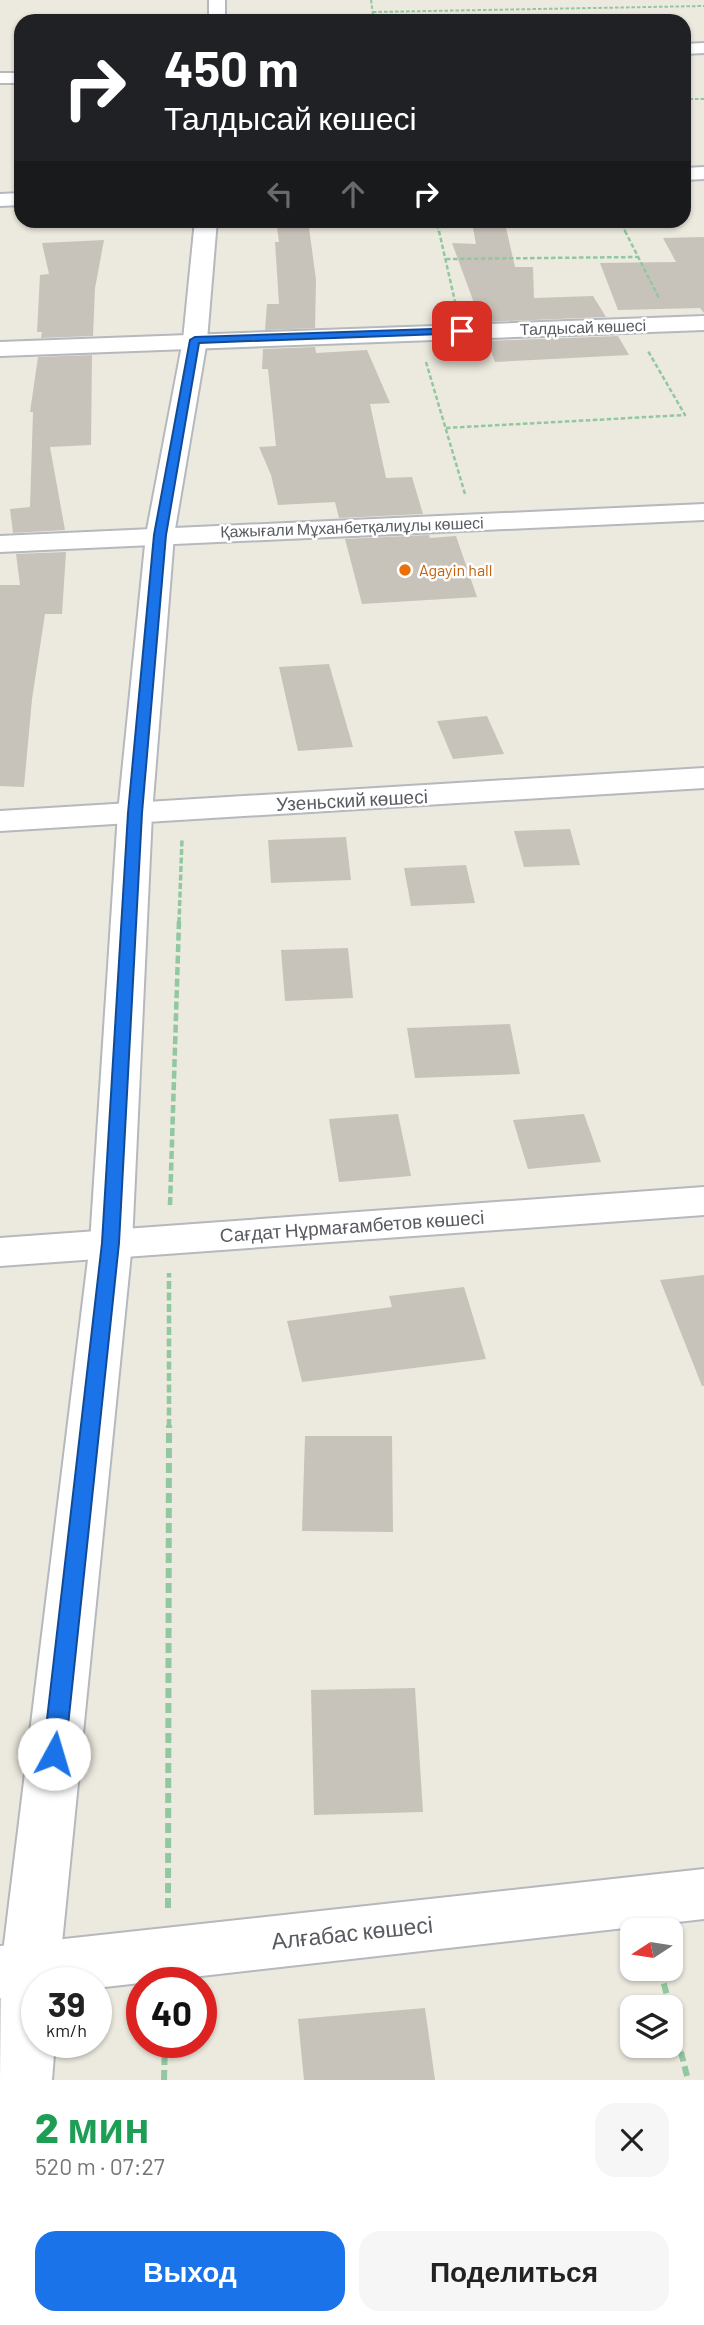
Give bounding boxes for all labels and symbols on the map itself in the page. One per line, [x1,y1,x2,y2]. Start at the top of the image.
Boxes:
pin [432,301,492,361]
street label: Талдысай көшесі [520,315,646,338]
street label: Қажығали Мұханбетқалиұлы көшесі [220,512,484,541]
place label: Agayin hall [419,560,492,579]
marker: Agayin hall [397,562,413,578]
street label: Узеньский көшесі [276,784,428,815]
street label: Сағдат Нұрмағамбетов көшесі [219,1205,485,1246]
position arrow [17,1717,91,1791]
street label: Алғабас көшесі [270,1910,434,1954]
north arrow [620,1918,682,1981]
speed limit sign: 40 [126,1967,217,2058]

